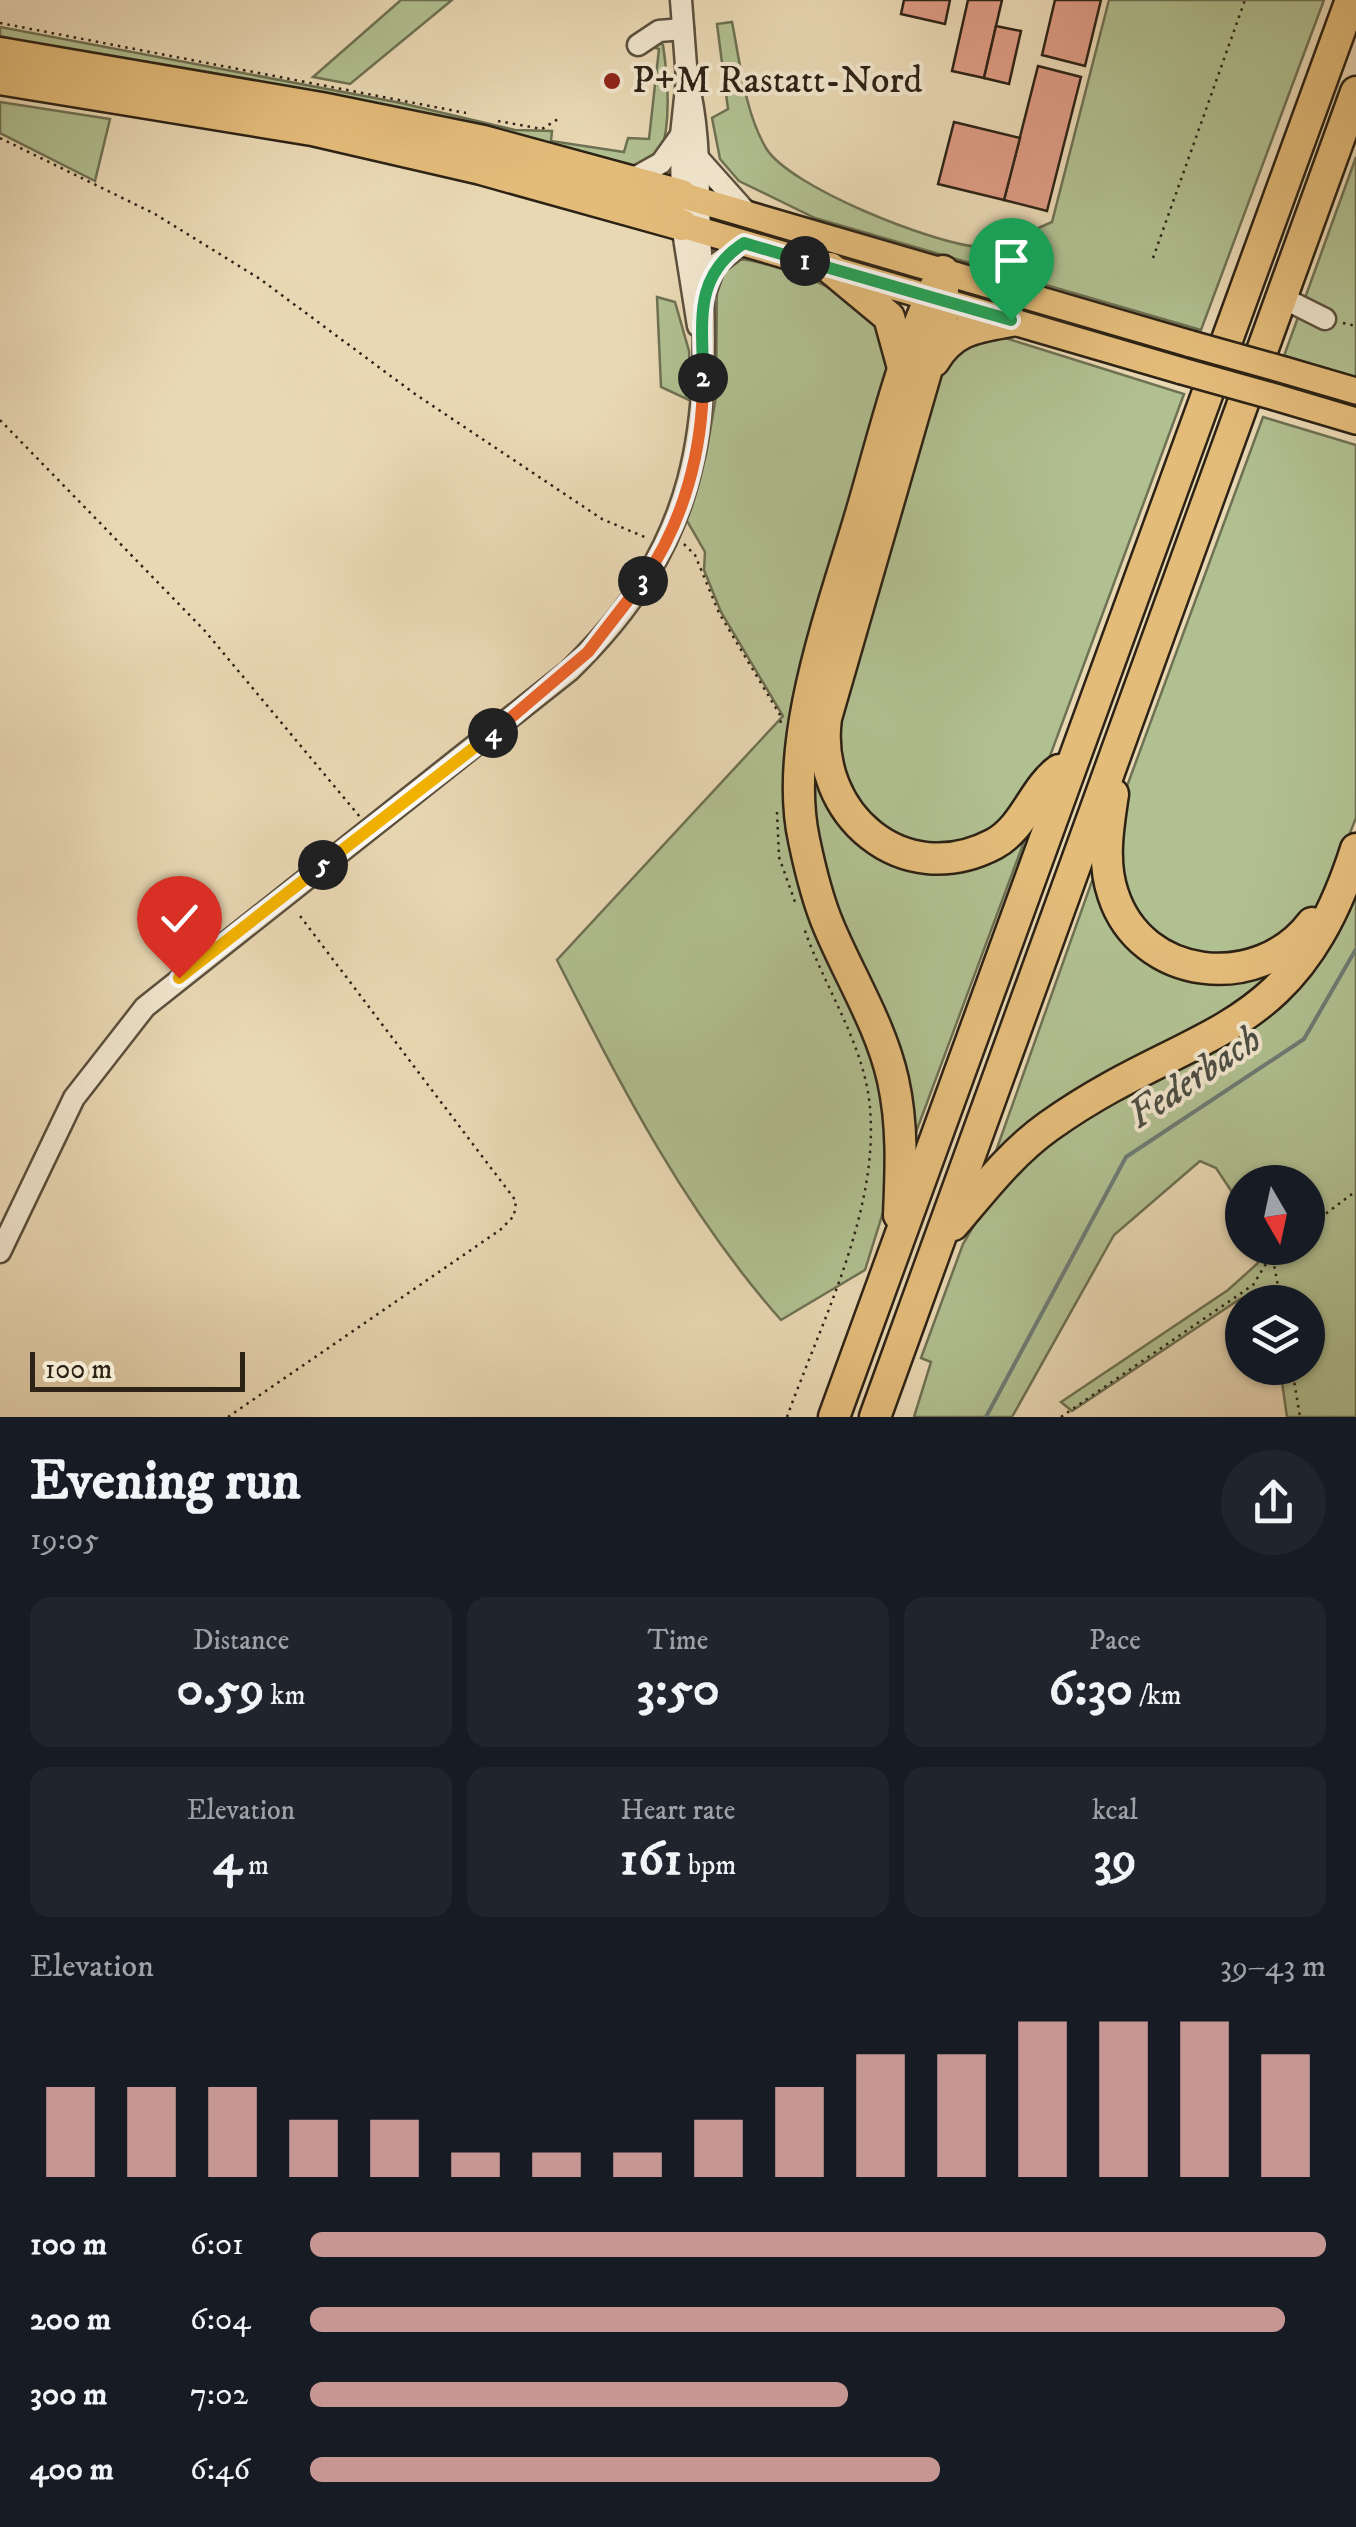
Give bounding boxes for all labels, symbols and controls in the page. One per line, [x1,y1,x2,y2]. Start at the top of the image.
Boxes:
place label: P+M Rastatt-Nord [632,57,922,105]
marker: P+M Rastatt-Nord [601,70,623,92]
pin [969,218,1054,321]
icon: arrive [984,233,1039,288]
pin: 1 [780,236,830,286]
text: 1 [800,243,810,278]
pin: 2 [678,353,728,403]
text: 2 [696,360,710,395]
pin: 3 [618,556,668,606]
text: 3 [638,563,648,598]
pin: 4 [468,708,518,758]
text: 4 [485,715,501,750]
pin: 5 [298,840,348,890]
text: 5 [316,847,330,882]
pin [137,876,222,979]
icon: check [152,891,207,946]
water label: Federbach [1118,1015,1272,1141]
north arrow [1225,1165,1325,1265]
map controls [1225,1165,1325,1385]
button: layers [1225,1285,1325,1385]
scale bar [30,1347,245,1392]
text: 100 m [45,1352,112,1387]
text: Evening run [30,1448,301,1517]
button: share [1221,1450,1326,1555]
text: 19:05 [30,1520,99,1560]
text: Distance [193,1623,289,1658]
text: Time [648,1623,708,1658]
text: Pace [1089,1623,1141,1658]
text: 0.59 [177,1658,265,1721]
text: 3:50 [636,1658,720,1721]
text: 6:30 [1048,1658,1133,1721]
text: km [265,1678,305,1713]
text: /km [1133,1678,1182,1713]
text: Elevation [187,1793,295,1828]
text: Heart rate [621,1793,735,1828]
text: kcal [1092,1793,1138,1828]
text: 4 [213,1828,242,1891]
text: 161 [620,1828,682,1891]
text: 39 [1093,1828,1137,1891]
text: m [242,1848,269,1883]
text: bpm [682,1848,736,1883]
text: Elevation [30,1947,154,1987]
text: 39–43 m [1220,1947,1326,1987]
text: 100 m [30,2225,107,2265]
text: 6:01 [190,2225,244,2265]
text: 200 m [30,2300,111,2340]
text: 6:04 [190,2300,251,2340]
text: 300 m [30,2375,107,2415]
text: 7:02 [190,2375,248,2415]
text: 400 m [30,2450,114,2490]
text: 6:46 [190,2450,250,2490]

